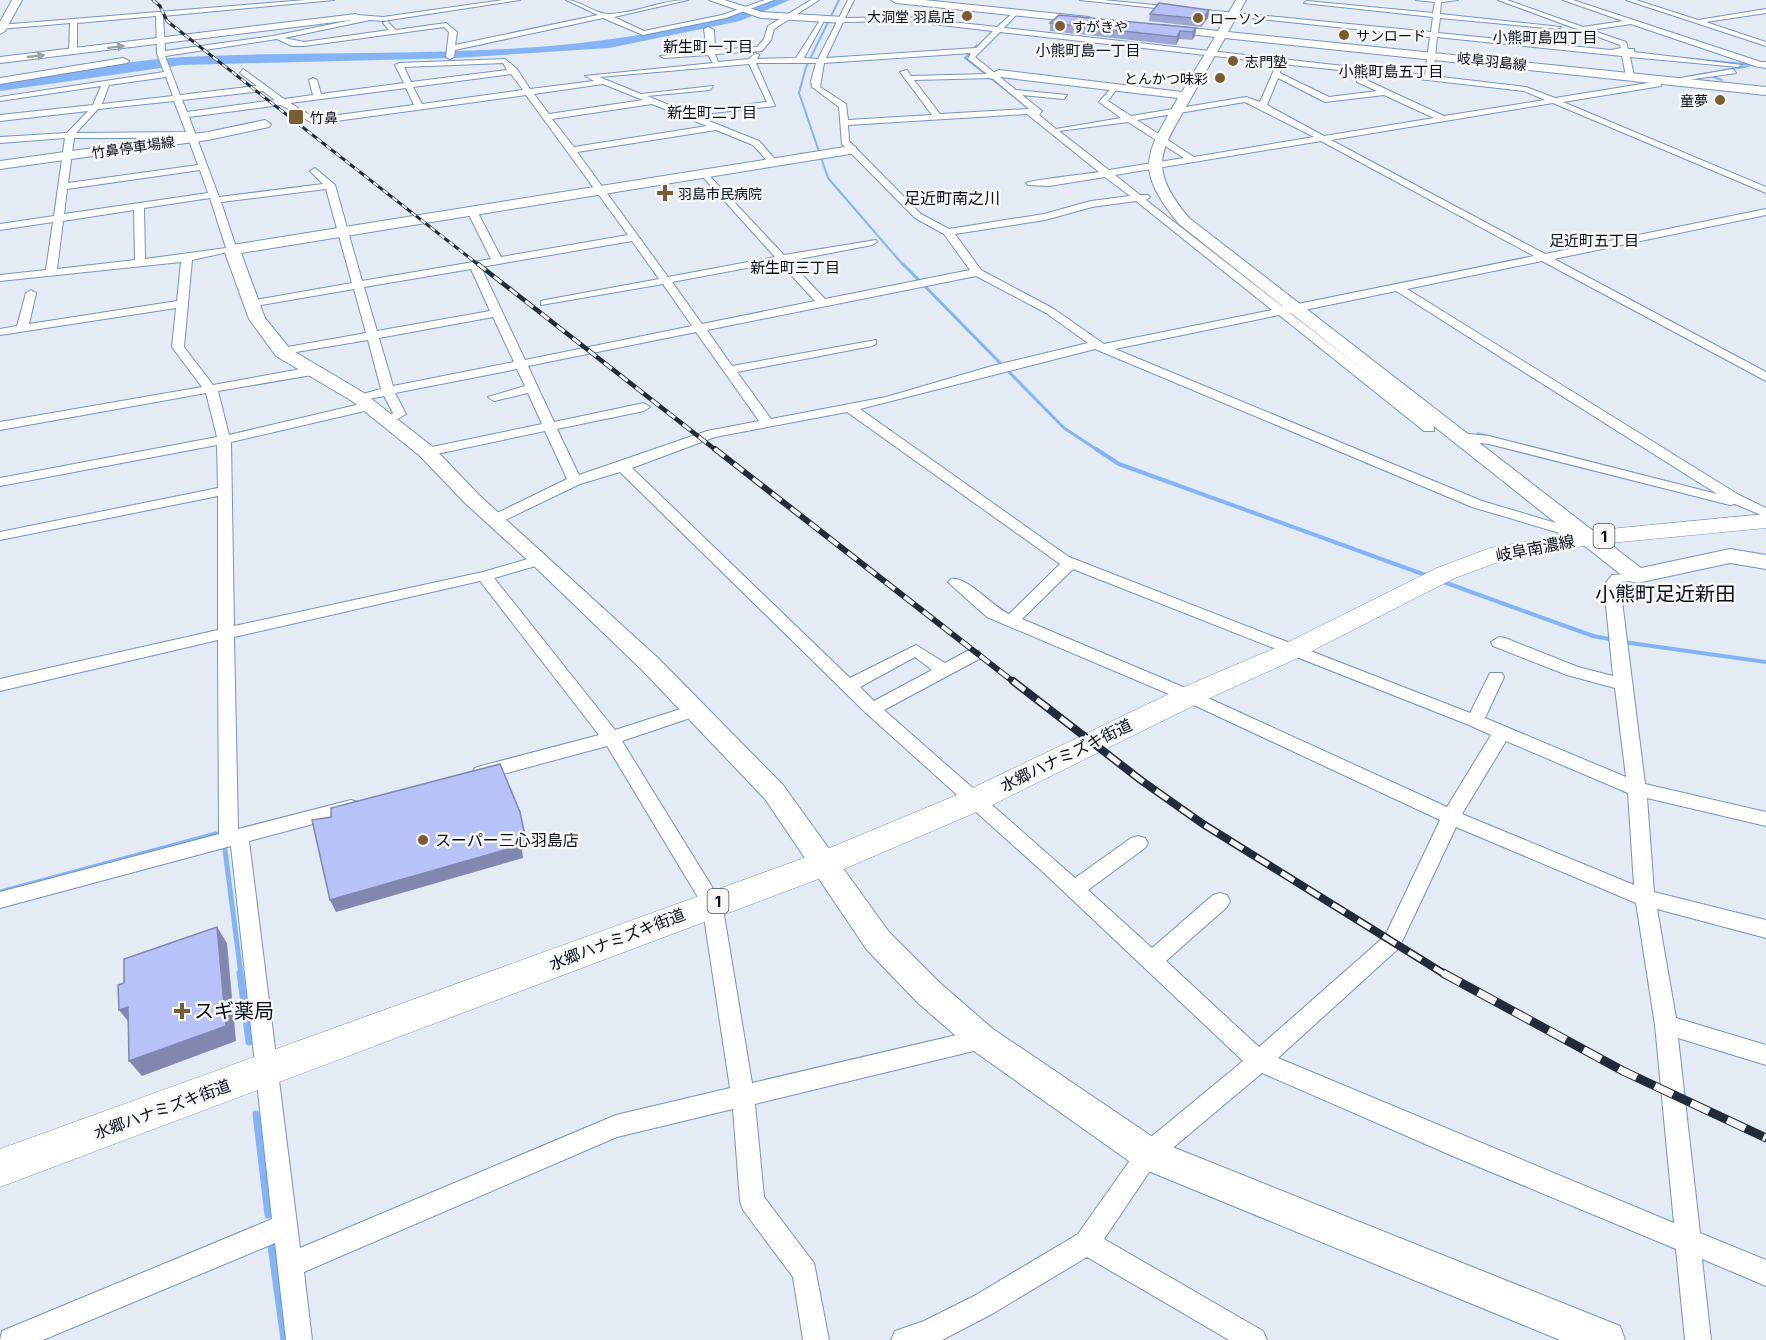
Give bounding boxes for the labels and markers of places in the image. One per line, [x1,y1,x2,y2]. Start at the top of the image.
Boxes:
place label: 大洞堂 羽島店 [867,8,955,25]
marker: 大洞堂 羽島店 [960,9,974,23]
place label: ローソン [1210,10,1266,27]
marker: ローソン [1191,11,1205,25]
place label: すがきや [1072,18,1128,35]
marker: すがきや [1053,19,1067,33]
place label: サンロード [1356,27,1426,44]
marker: サンロード [1337,28,1351,42]
place label: 志門塾 [1245,53,1287,70]
marker: 志門塾 [1226,54,1240,68]
place label: とんかつ味彩 [1124,70,1208,87]
marker: とんかつ味彩 [1213,71,1227,85]
place label: 童夢 [1680,92,1708,109]
marker: 童夢 [1713,93,1727,107]
marker: 竹鼻 [287,108,305,126]
place label: 竹鼻 [310,109,338,126]
marker: 羽島市民病院 [656,184,674,202]
place label: 羽島市民病院 [678,185,762,202]
place label: スーパー三心羽島店 [435,830,579,850]
marker: スーパー三心羽島店 [416,833,430,847]
place label: スギ薬局 [194,999,274,1023]
marker: スギ薬局 [175,1004,189,1018]

